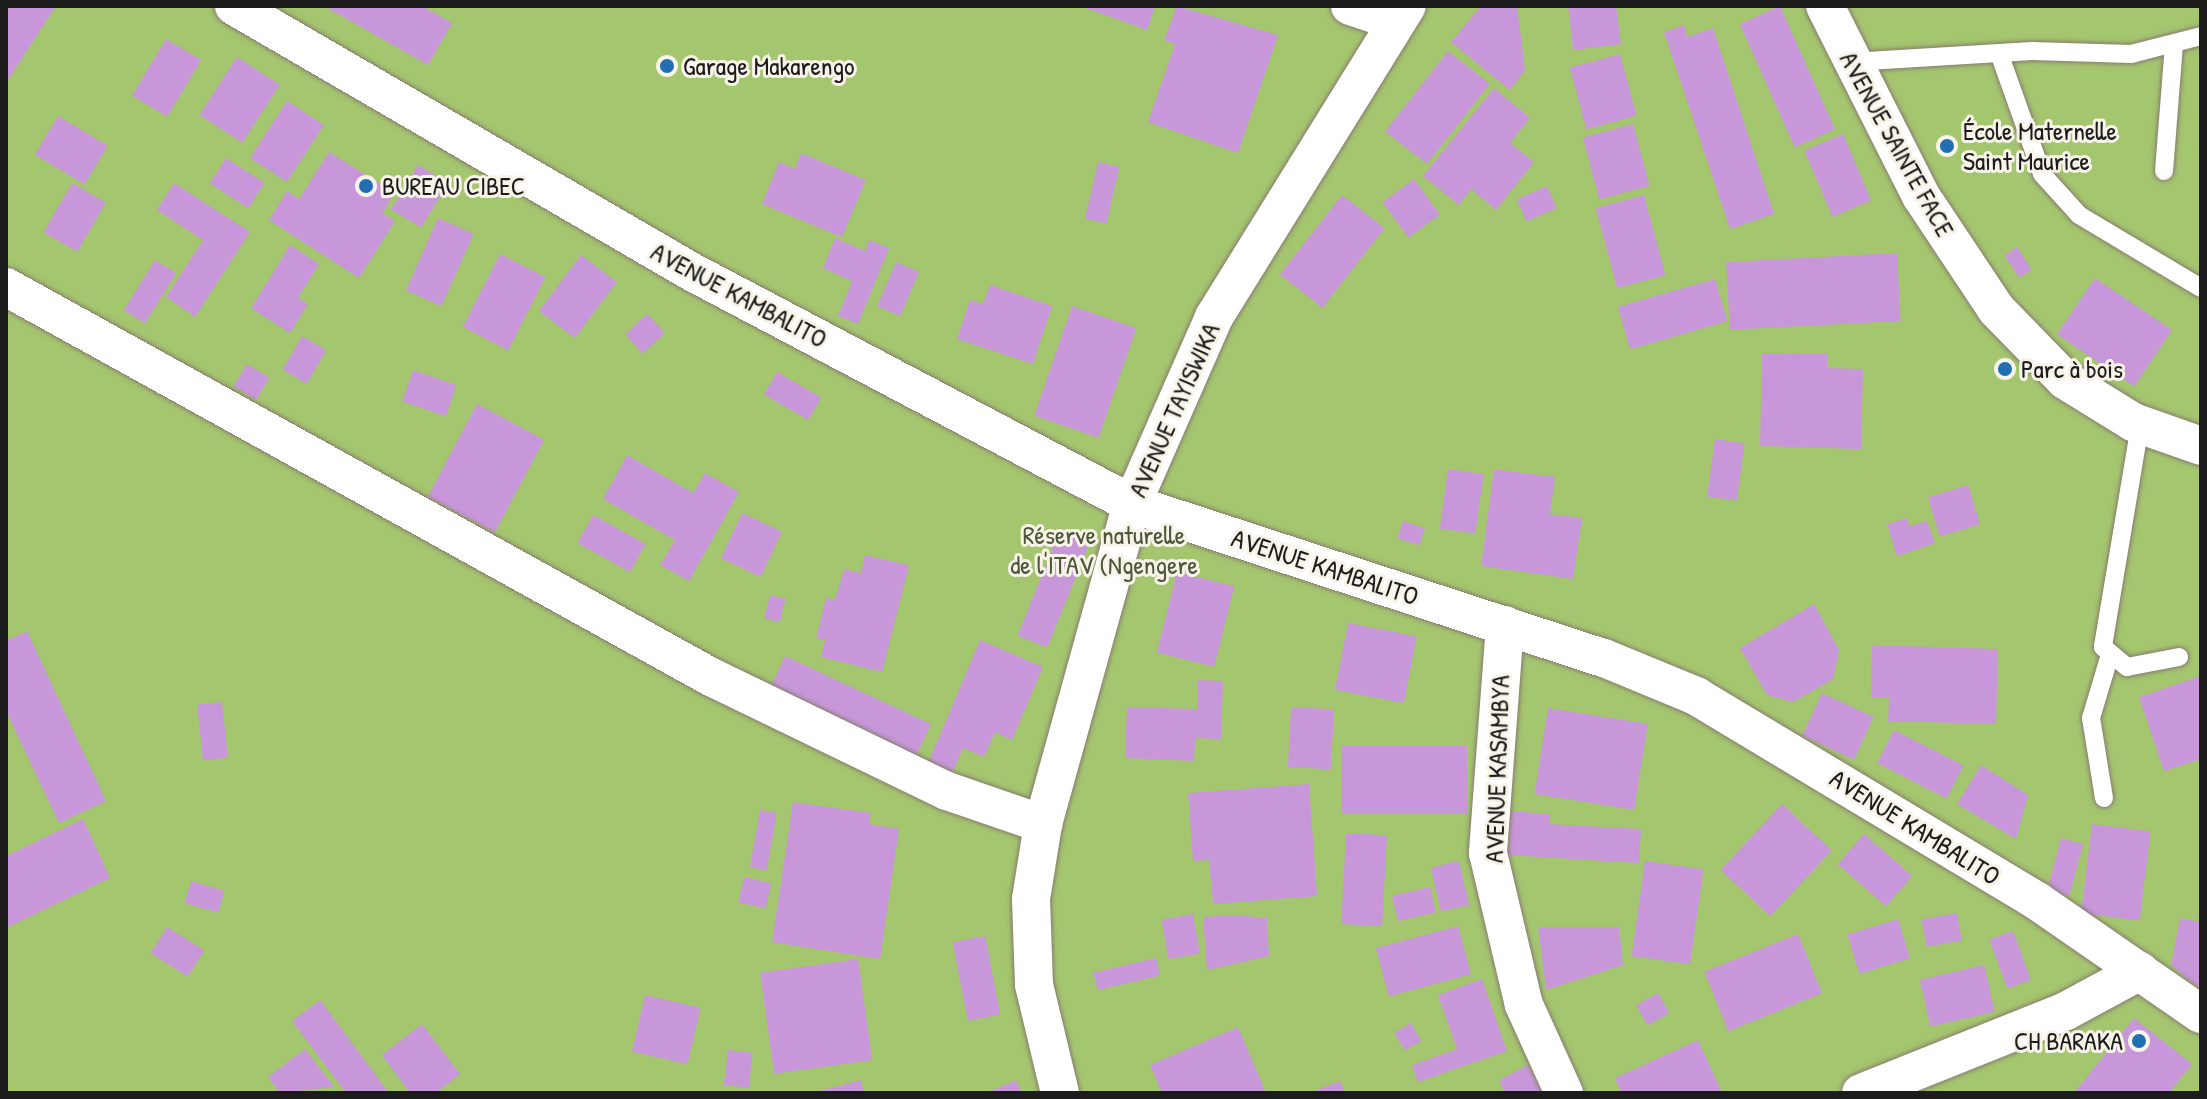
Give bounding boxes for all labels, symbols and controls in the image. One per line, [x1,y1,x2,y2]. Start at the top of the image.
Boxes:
street label: AVENUE SAINTE FACE [1833,46,1961,242]
place label: Garage Makarengo [683,50,855,82]
marker: Garage Makarengo [658,57,676,75]
place label: École Maternelle Saint Maurice [1963,115,2117,176]
marker: École Maternelle Saint Maurice [1938,137,1956,155]
place label: BUREAU CIBEC [382,170,525,202]
marker: BUREAU CIBEC [357,177,375,195]
street label: AVENUE KAMBALITO [646,236,832,354]
street label: AVENUE TAYISWIKA [1122,318,1226,502]
place label: Parc à bois [2021,353,2123,385]
marker: Parc à bois [1996,360,2014,378]
park label: Réserve naturelle de l'ITAV (Ngengere [1010,519,1198,580]
street label: AVENUE KAMBALITO [1228,522,1422,612]
street label: AVENUE KASAMBYA [1478,674,1516,864]
street label: AVENUE KAMBALITO [1824,762,2006,892]
place label: CH BARAKA [2014,1025,2123,1057]
marker: CH BARAKA [2130,1032,2148,1050]

